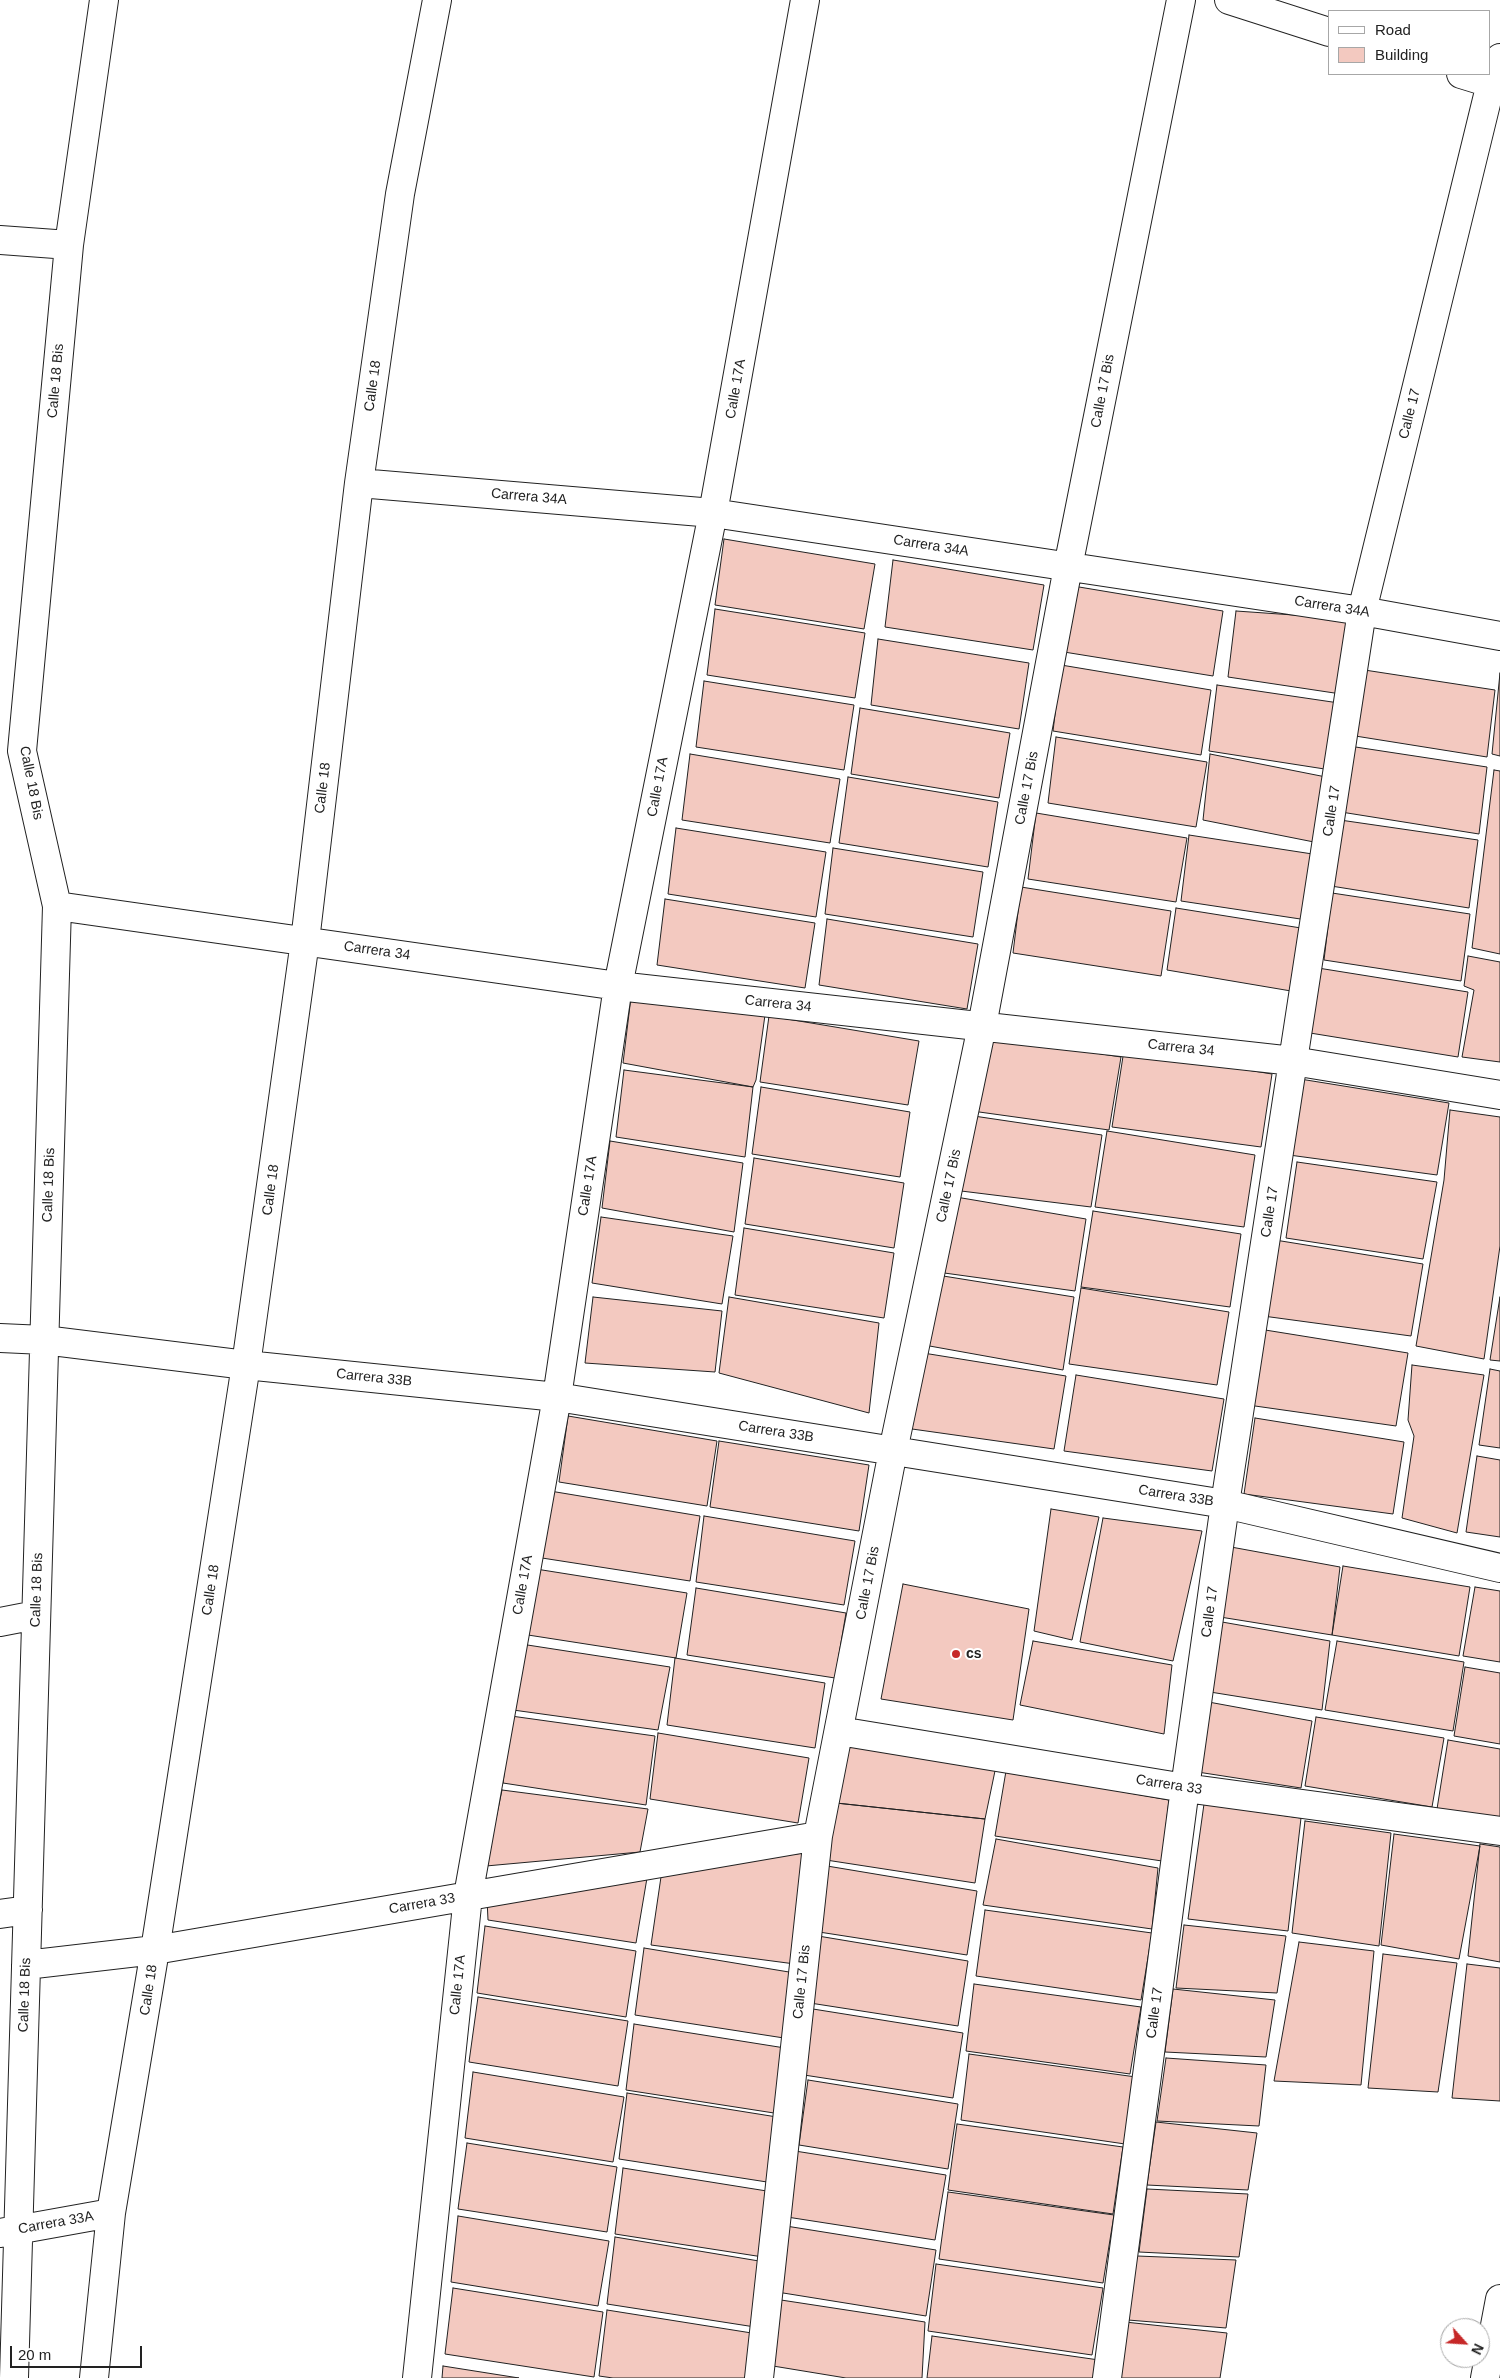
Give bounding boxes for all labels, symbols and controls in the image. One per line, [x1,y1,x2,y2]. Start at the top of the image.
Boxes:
legend [1328,10,1490,75]
text: Road [1375,21,1411,38]
text: Building [1375,46,1428,63]
street label: Calle 18 Bis [44,343,68,419]
street label: Calle 17 Bis [1088,353,1118,429]
street label: Calle 17A [722,358,750,420]
street label: Calle 18 [361,359,385,413]
street label: Calle 17 [1396,387,1424,441]
street label: Carrera 34A [490,485,568,509]
street label: Carrera 34A [892,532,970,560]
street label: Carrera 34A [1293,593,1371,621]
street label: Calle 18 Bis [16,745,46,821]
street label: Calle 17 Bis [1012,750,1042,826]
street label: Calle 17A [644,756,672,818]
street label: Calle 18 [312,761,334,815]
street label: Calle 17 [1320,784,1344,838]
street label: Carrera 34 [343,938,411,964]
street label: Carrera 34 [744,992,812,1016]
street label: Carrera 34 [1147,1036,1215,1060]
street label: Calle 18 Bis [39,1147,59,1223]
street label: Calle 17 Bis [933,1148,965,1224]
street label: Calle 17A [575,1155,601,1217]
street label: Calle 18 [259,1163,283,1217]
street label: Calle 17 [1258,1185,1282,1239]
street label: Carrera 33B [335,1366,413,1390]
street label: Carrera 33B [737,1418,815,1446]
street label: Carrera 33B [1137,1482,1215,1510]
street label: Calle 17 Bis [853,1545,883,1621]
street label: Calle 18 Bis [27,1552,47,1628]
street label: Calle 17A [509,1554,537,1616]
street label: Calle 18 [199,1563,223,1617]
street label: Calle 17 [1198,1585,1222,1639]
place label: cs [966,1646,982,1662]
marker: cs [950,1648,962,1660]
street label: Carrera 33 [1135,1771,1203,1799]
street label: Carrera 33 [388,1890,456,1918]
street label: Calle 17 Bis [790,1944,814,2020]
street label: Calle 17A [446,1954,470,2016]
street label: Calle 18 Bis [15,1957,35,2033]
street label: Calle 18 [137,1963,161,2017]
street label: Calle 17 [1143,1986,1167,2040]
street label: Carrera 33A [17,2208,95,2238]
north arrow [1440,2318,1490,2368]
scale bar [12,2336,145,2368]
text: N [1468,2341,1487,2357]
text: 20 m [18,2346,51,2363]

